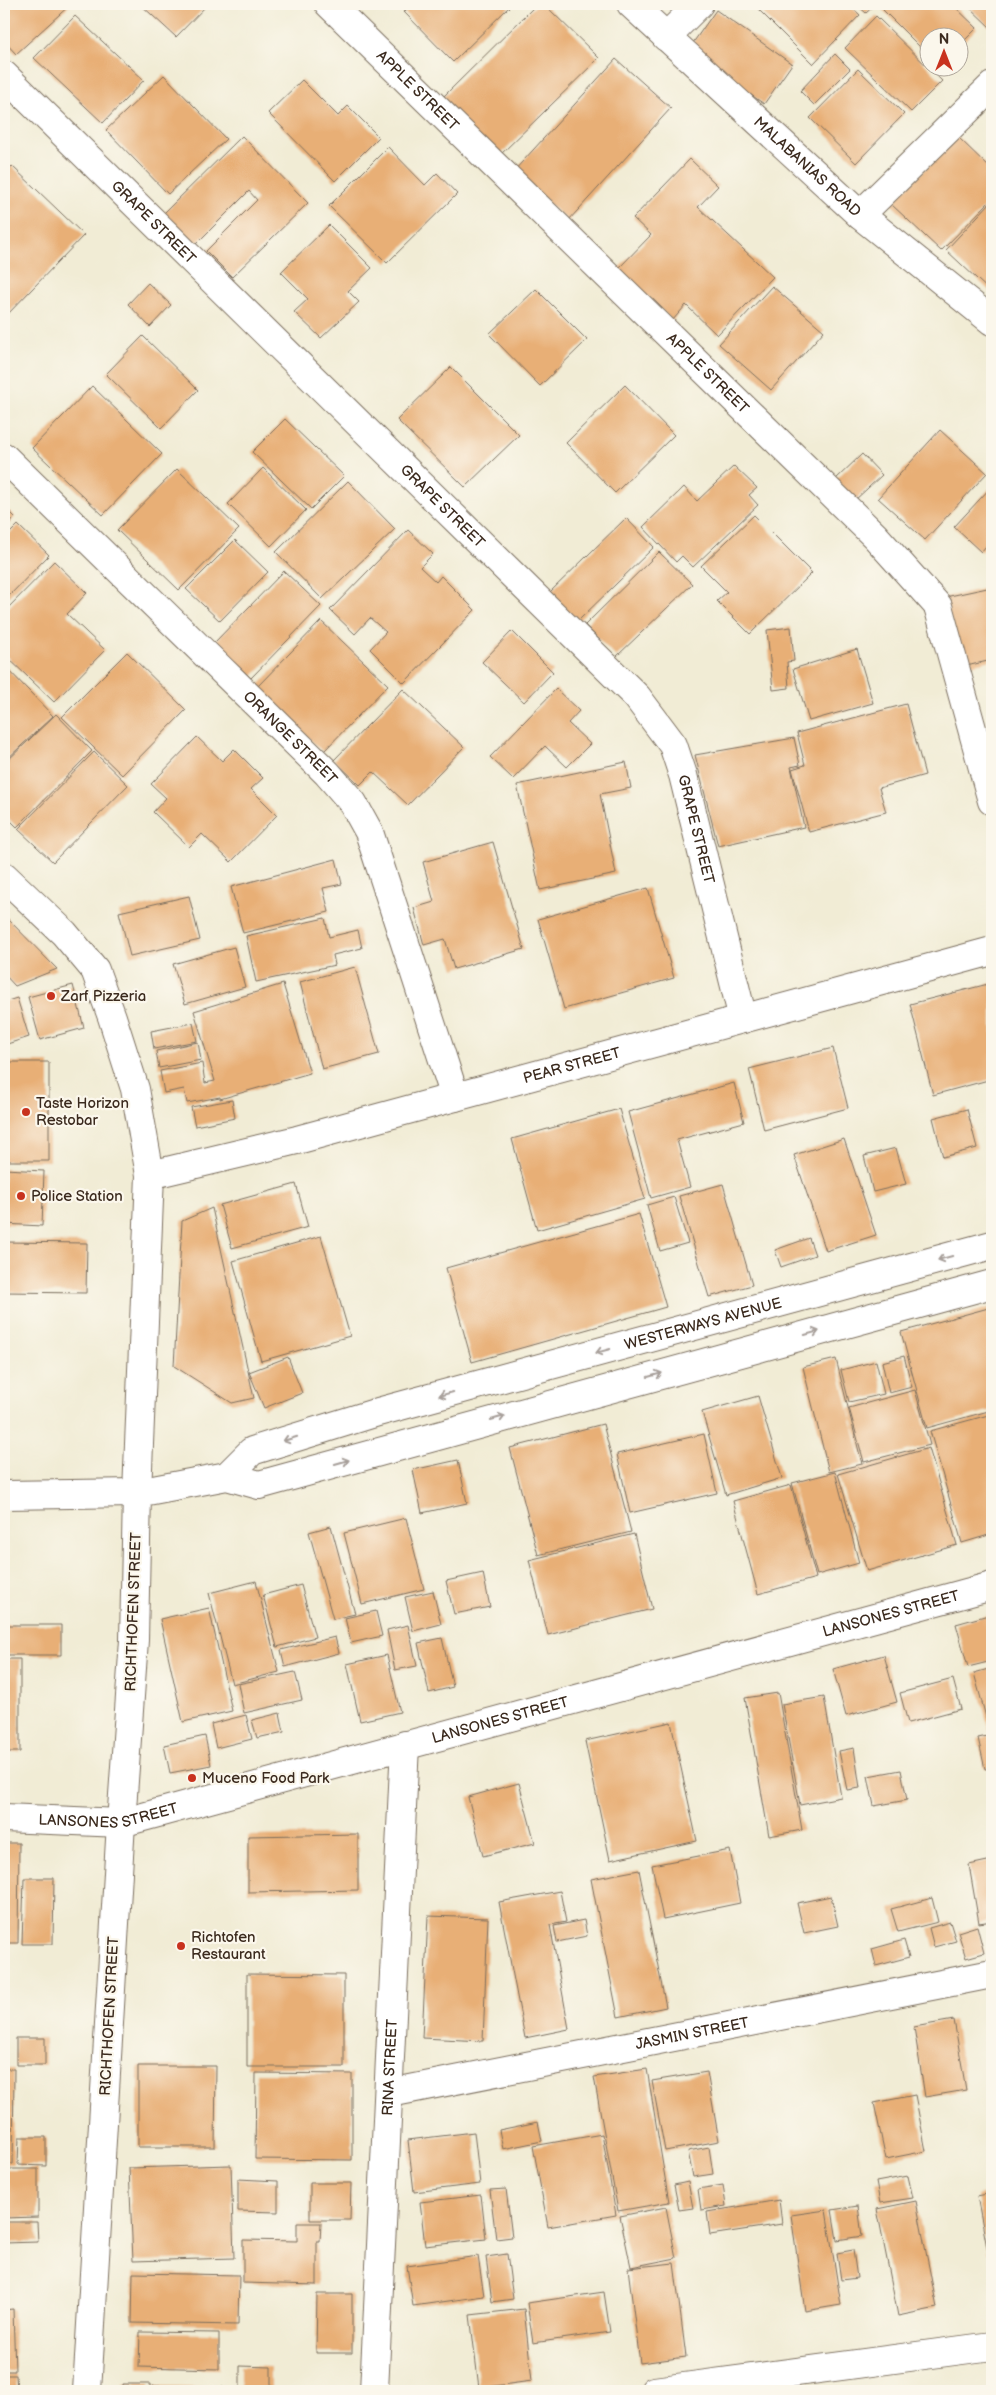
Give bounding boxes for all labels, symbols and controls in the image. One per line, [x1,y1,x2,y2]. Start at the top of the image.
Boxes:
north arrow [918,28,968,78]
text: N [939,31,949,48]
street label: APPLE STREET [372,47,463,135]
street label: MALABANIAS ROAD [749,113,865,221]
street label: GRAPE STREET [107,177,200,268]
street label: APPLE STREET [662,329,753,418]
street label: GRAPE STREET [396,461,489,552]
street label: ORANGE STREET [239,687,341,788]
street label: GRAPE STREET [673,773,718,886]
place label: Zarf Pizzeria [60,987,146,1006]
marker: Zarf Pizzeria [45,990,57,1002]
street label: PEAR STREET [521,1043,623,1088]
place label: Taste Horizon Restobar [36,1094,129,1130]
marker: Taste Horizon Restobar [20,1106,32,1118]
place label: Police Station [31,1187,123,1206]
marker: Police Station [15,1190,27,1202]
one-way arrow [938,1253,954,1263]
street label: WESTERWAYS AVENUE [622,1294,784,1355]
one-way arrow [803,1327,819,1337]
one-way arrow [595,1347,611,1356]
one-way arrow [646,1370,662,1380]
one-way arrow [438,1389,454,1399]
one-way arrow [490,1413,506,1422]
one-way arrow [282,1435,298,1445]
one-way arrow [333,1457,349,1466]
street label: RICHTHOFEN STREET [121,1532,146,1692]
street label: LANSONES STREET [821,1586,962,1642]
street label: LANSONES STREET [430,1693,571,1748]
place label: Muceno Food Park [202,1769,330,1788]
marker: Muceno Food Park [186,1772,198,1784]
street label: LANSONES STREET [38,1799,180,1833]
place label: Richtofen Restaurant [191,1928,266,1964]
street label: RICHTHOFEN STREET [96,1936,123,2096]
marker: Richtofen Restaurant [175,1940,187,1952]
street label: JASMIN STREET [634,2013,751,2054]
street label: RINA STREET [378,2019,402,2116]

